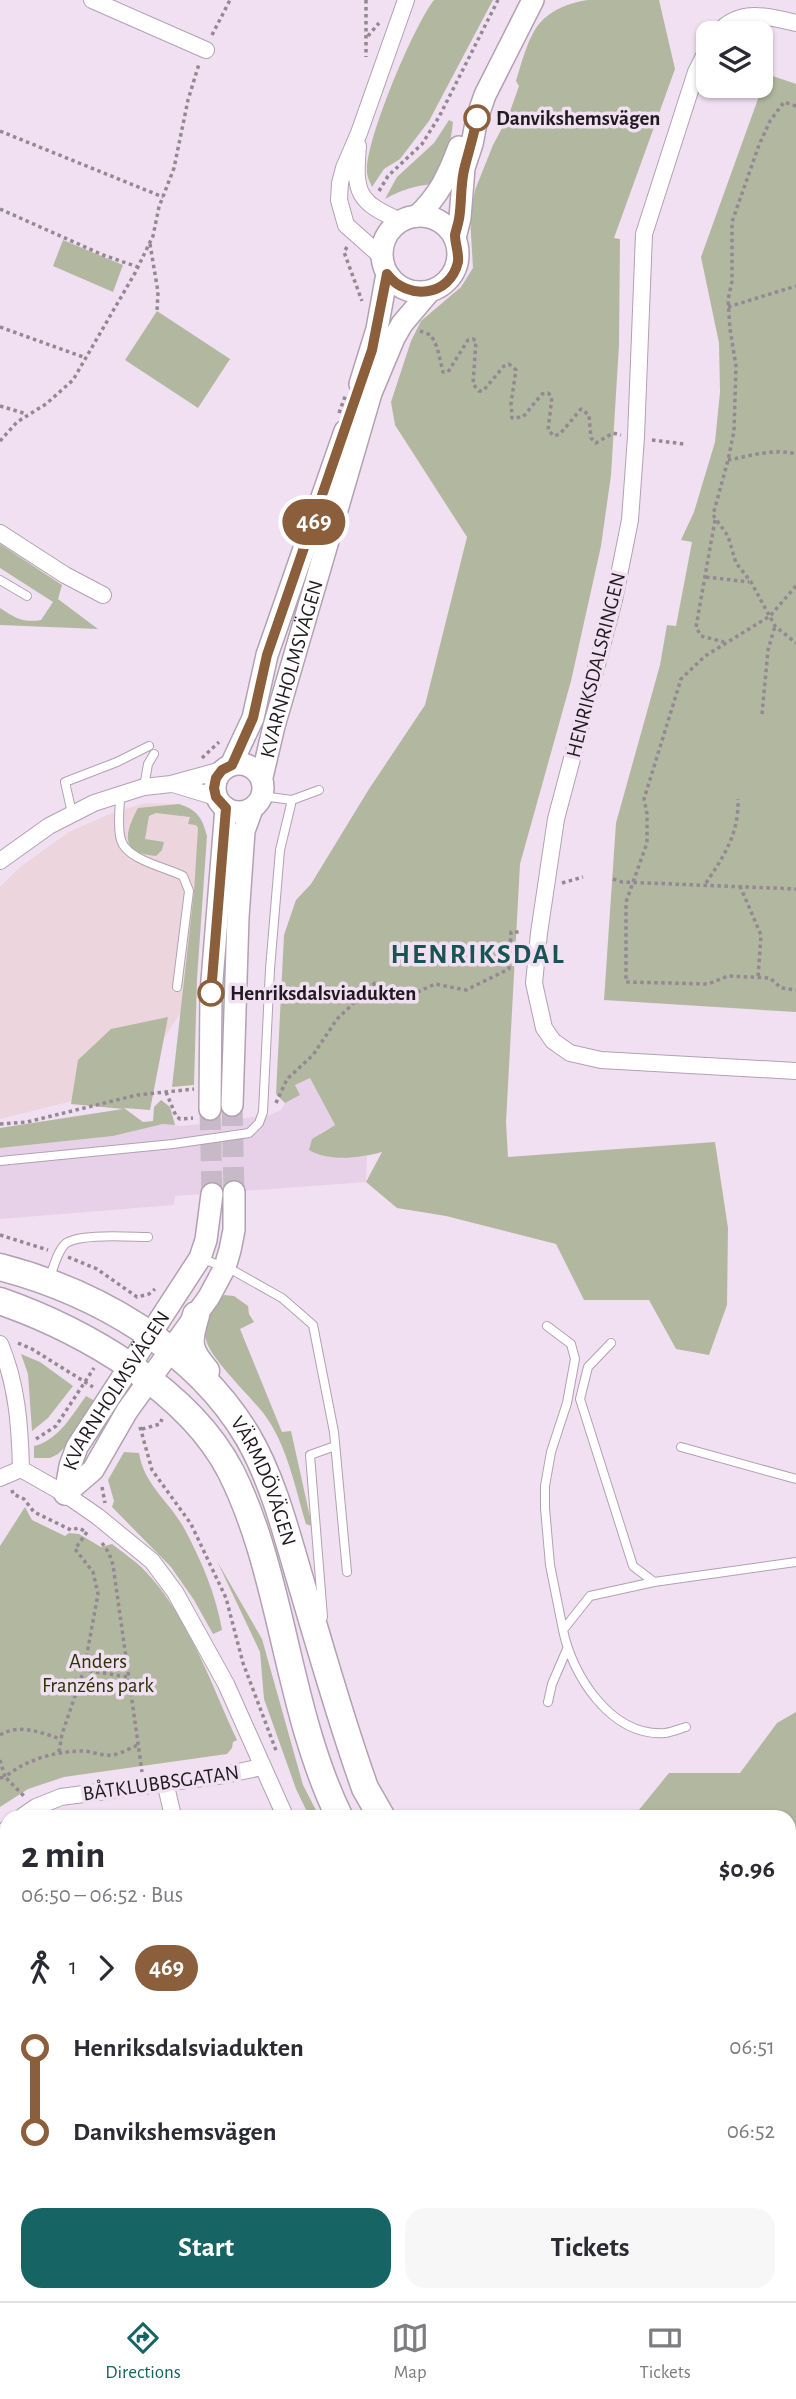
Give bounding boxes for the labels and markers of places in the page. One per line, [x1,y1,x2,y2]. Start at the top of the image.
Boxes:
marker: Danvikshemsvägen [464,105,490,131]
place label: Danvikshemsvägen [496,108,660,129]
marker: Henriksdalsviadukten [198,980,224,1006]
place label: Henriksdalsviadukten [230,983,416,1004]

